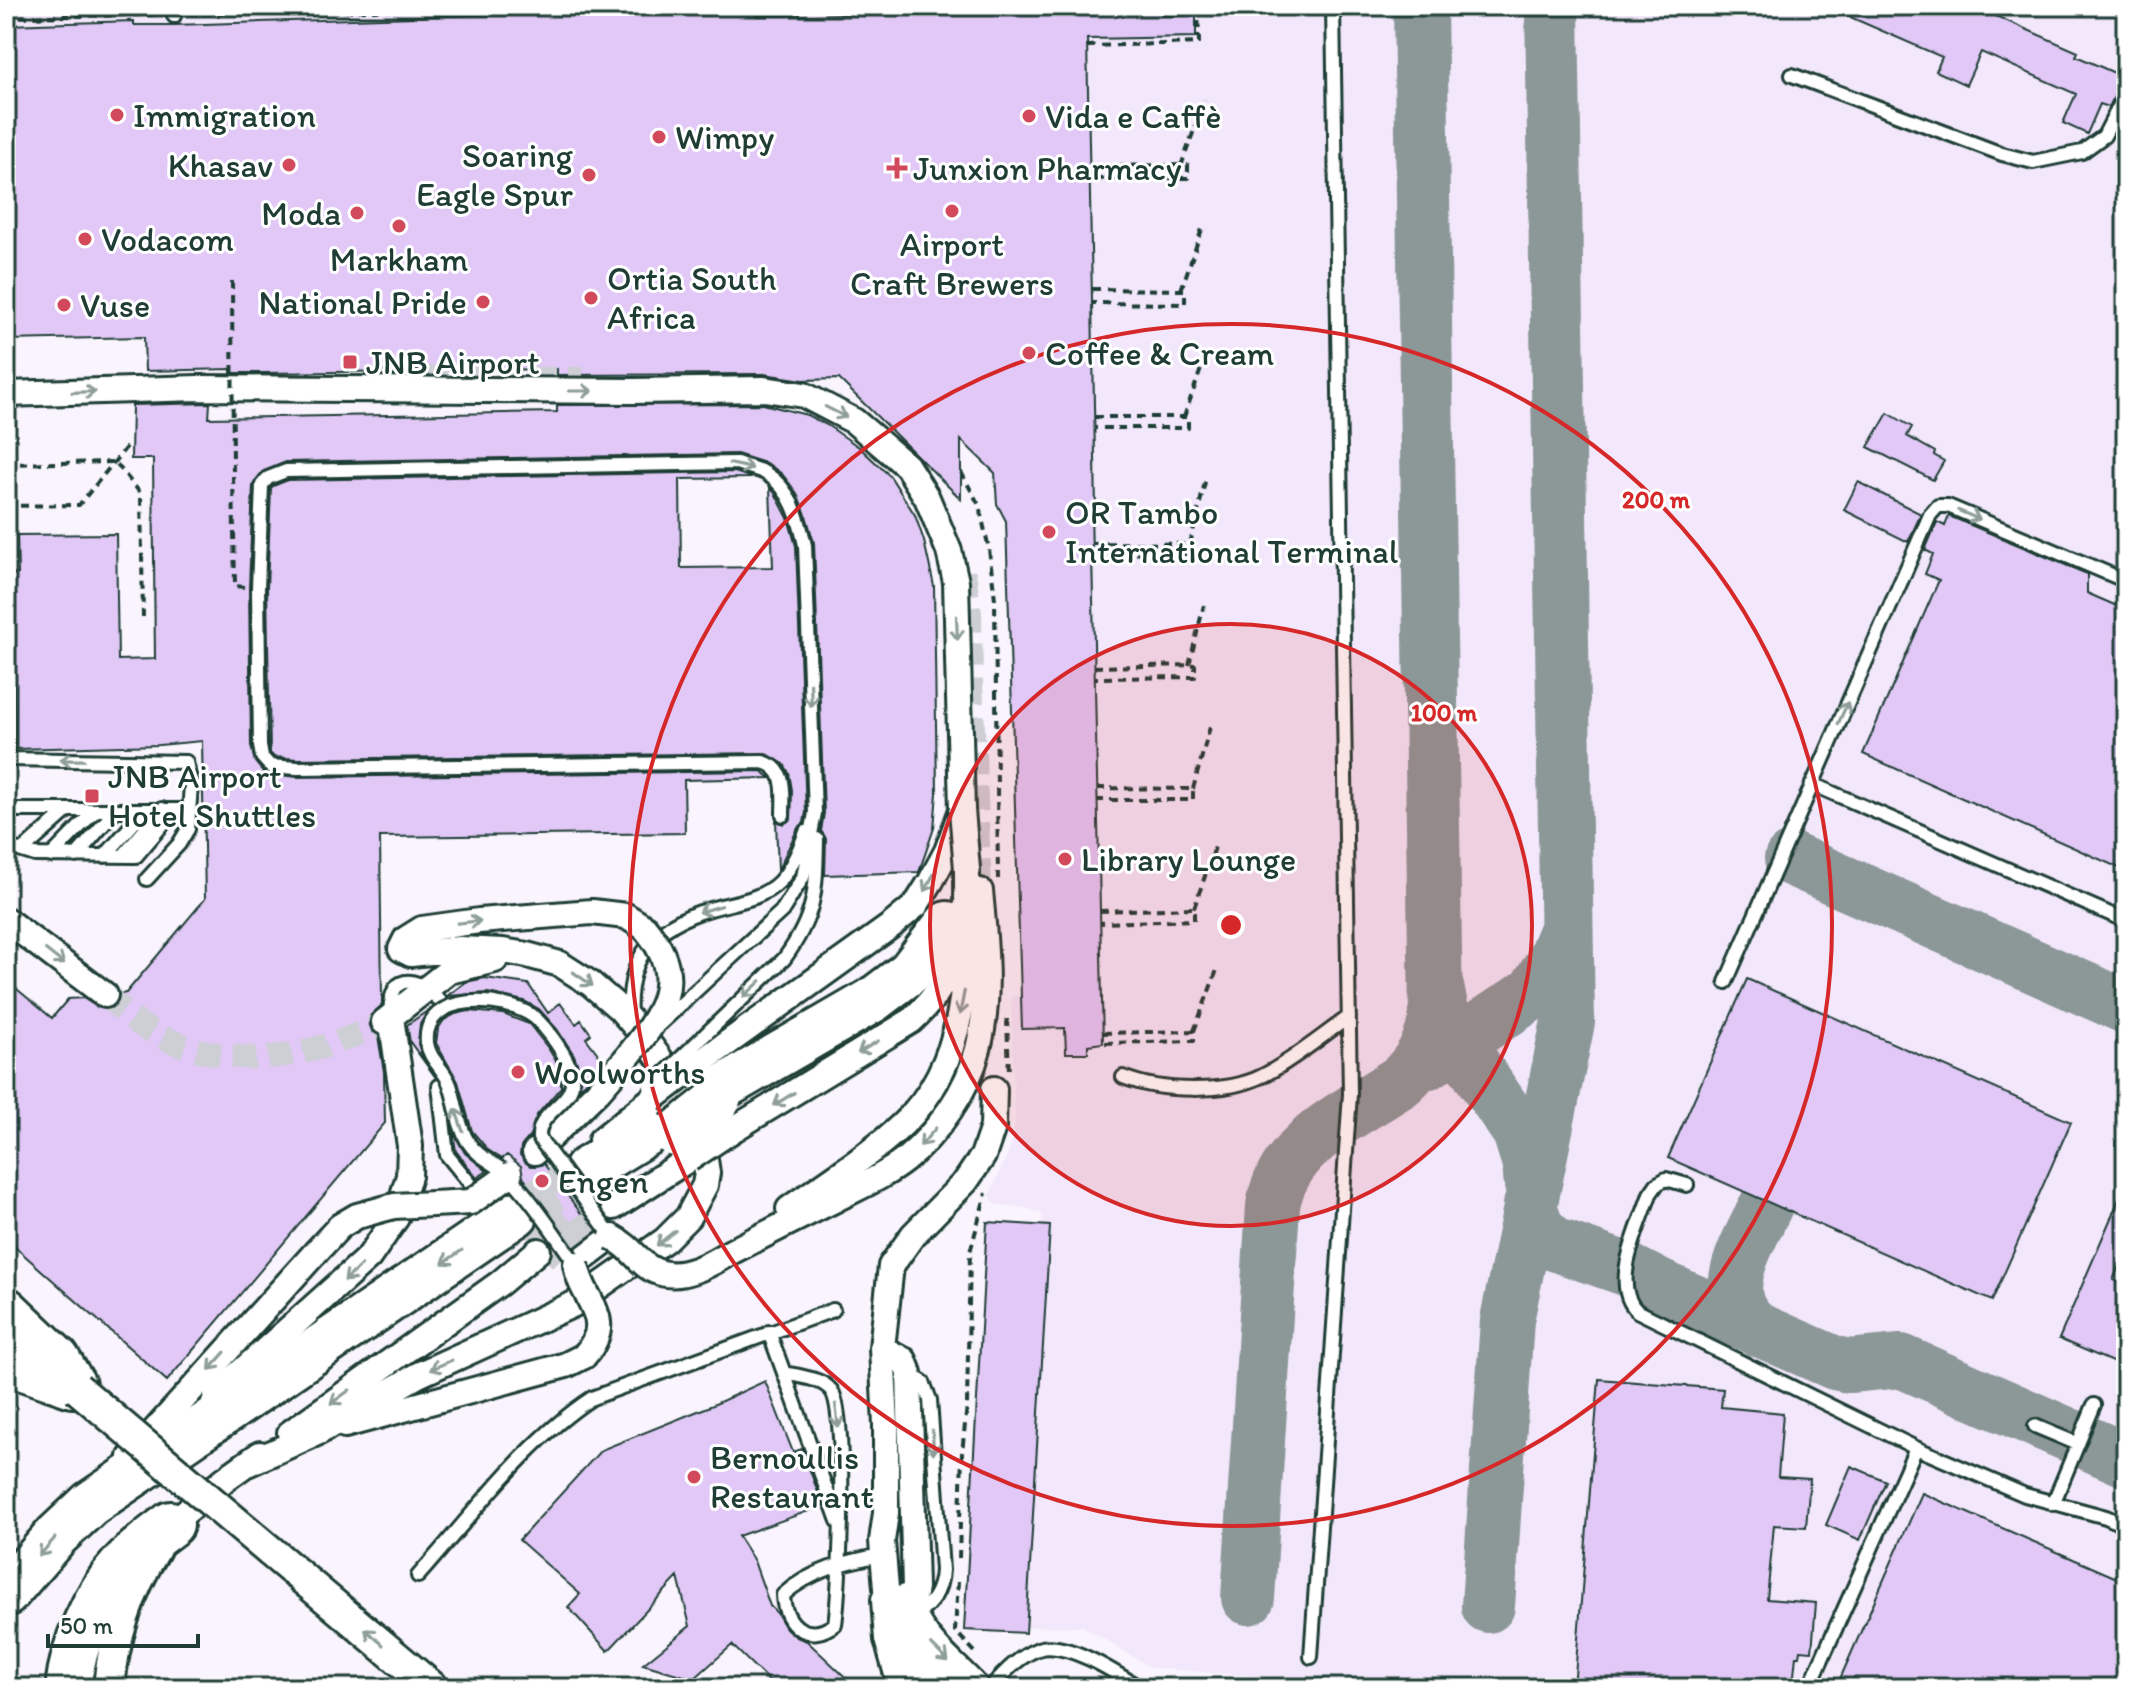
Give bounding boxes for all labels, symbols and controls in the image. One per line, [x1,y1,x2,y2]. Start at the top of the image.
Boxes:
place label: Immigration [133,95,316,136]
place label: Vida e Caffè [1045,96,1221,137]
marker: Immigration [108,106,126,124]
marker: Vida e Caffè [1020,107,1038,125]
place label: Wimpy [675,117,774,158]
marker: Wimpy [650,128,668,146]
place label: Soaring Eagle Spur [416,135,574,215]
place label: Khasav [168,145,273,186]
place label: Junxion Pharmacy [913,148,1182,189]
marker: Khasav [280,156,298,174]
marker: Junxion Pharmacy [888,159,906,177]
marker: Soaring Eagle Spur [580,166,598,184]
place label: Moda [261,193,341,234]
marker: Airport Craft Brewers [943,202,961,220]
marker: Moda [348,204,366,222]
marker: Markham [390,217,408,235]
place label: Vodacom [101,219,234,260]
place label: Airport Craft Brewers [850,224,1054,304]
marker: Vodacom [76,230,94,248]
place label: Markham [330,239,468,280]
place label: Ortia South Africa [607,258,776,338]
place label: National Pride [258,282,467,323]
place label: Vuse [80,285,150,326]
marker: Ortia South Africa [582,289,600,307]
marker: National Pride [474,293,492,311]
marker: Vuse [55,296,73,314]
place label: Coffee & Cream [1045,333,1274,374]
place label: JNB Airport [366,342,540,383]
marker: Coffee & Cream [1020,344,1038,362]
marker: JNB Airport [341,353,359,371]
one-way arrow [567,383,594,399]
one-way arrow [70,384,97,399]
one-way arrow [824,405,848,420]
one-way arrow [727,460,753,475]
text: 200 m [1622,485,1691,514]
place label: OR Tambo International Terminal [1065,492,1399,572]
one-way arrow [1956,509,1981,524]
marker: OR Tambo International Terminal [1040,523,1058,541]
one-way arrow [950,614,965,641]
one-way arrow [803,681,819,708]
text: 100 m [1411,698,1478,727]
one-way arrow [1837,701,1852,726]
one-way arrow [59,752,86,768]
place label: JNB Airport Hotel Shuttles [108,756,316,836]
marker: JNB Airport Hotel Shuttles [83,787,101,805]
place label: Library Lounge [1081,839,1296,880]
marker: Library Lounge [1056,850,1074,868]
one-way arrow [922,869,938,892]
one-way arrow [698,903,723,918]
centre of rings [1217,911,1245,939]
one-way arrow [456,914,482,929]
one-way arrow [44,949,65,966]
one-way arrow [572,971,594,987]
one-way arrow [742,980,762,999]
one-way arrow [953,989,968,1015]
one-way arrow [857,1039,880,1055]
place label: Woolworths [534,1052,706,1093]
marker: Woolworths [509,1063,527,1081]
one-way arrow [773,1091,796,1107]
one-way arrow [450,1107,465,1132]
one-way arrow [919,1126,937,1146]
place label: Engen [558,1161,649,1202]
marker: Engen [533,1172,551,1190]
one-way arrow [656,1228,677,1246]
one-way arrow [441,1249,463,1266]
one-way arrow [343,1263,363,1282]
one-way arrow [208,1350,226,1370]
one-way arrow [430,1359,454,1374]
one-way arrow [329,1389,351,1405]
one-way arrow [830,1403,845,1429]
one-way arrow [926,1428,941,1455]
place label: Bernoullis Restaurant [710,1437,873,1517]
marker: Bernoullis Restaurant [685,1468,703,1486]
one-way arrow [38,1537,56,1557]
scale bar [48,1598,198,1648]
text: 50 m [60,1611,113,1640]
one-way arrow [364,1628,384,1646]
one-way arrow [930,1643,949,1662]

